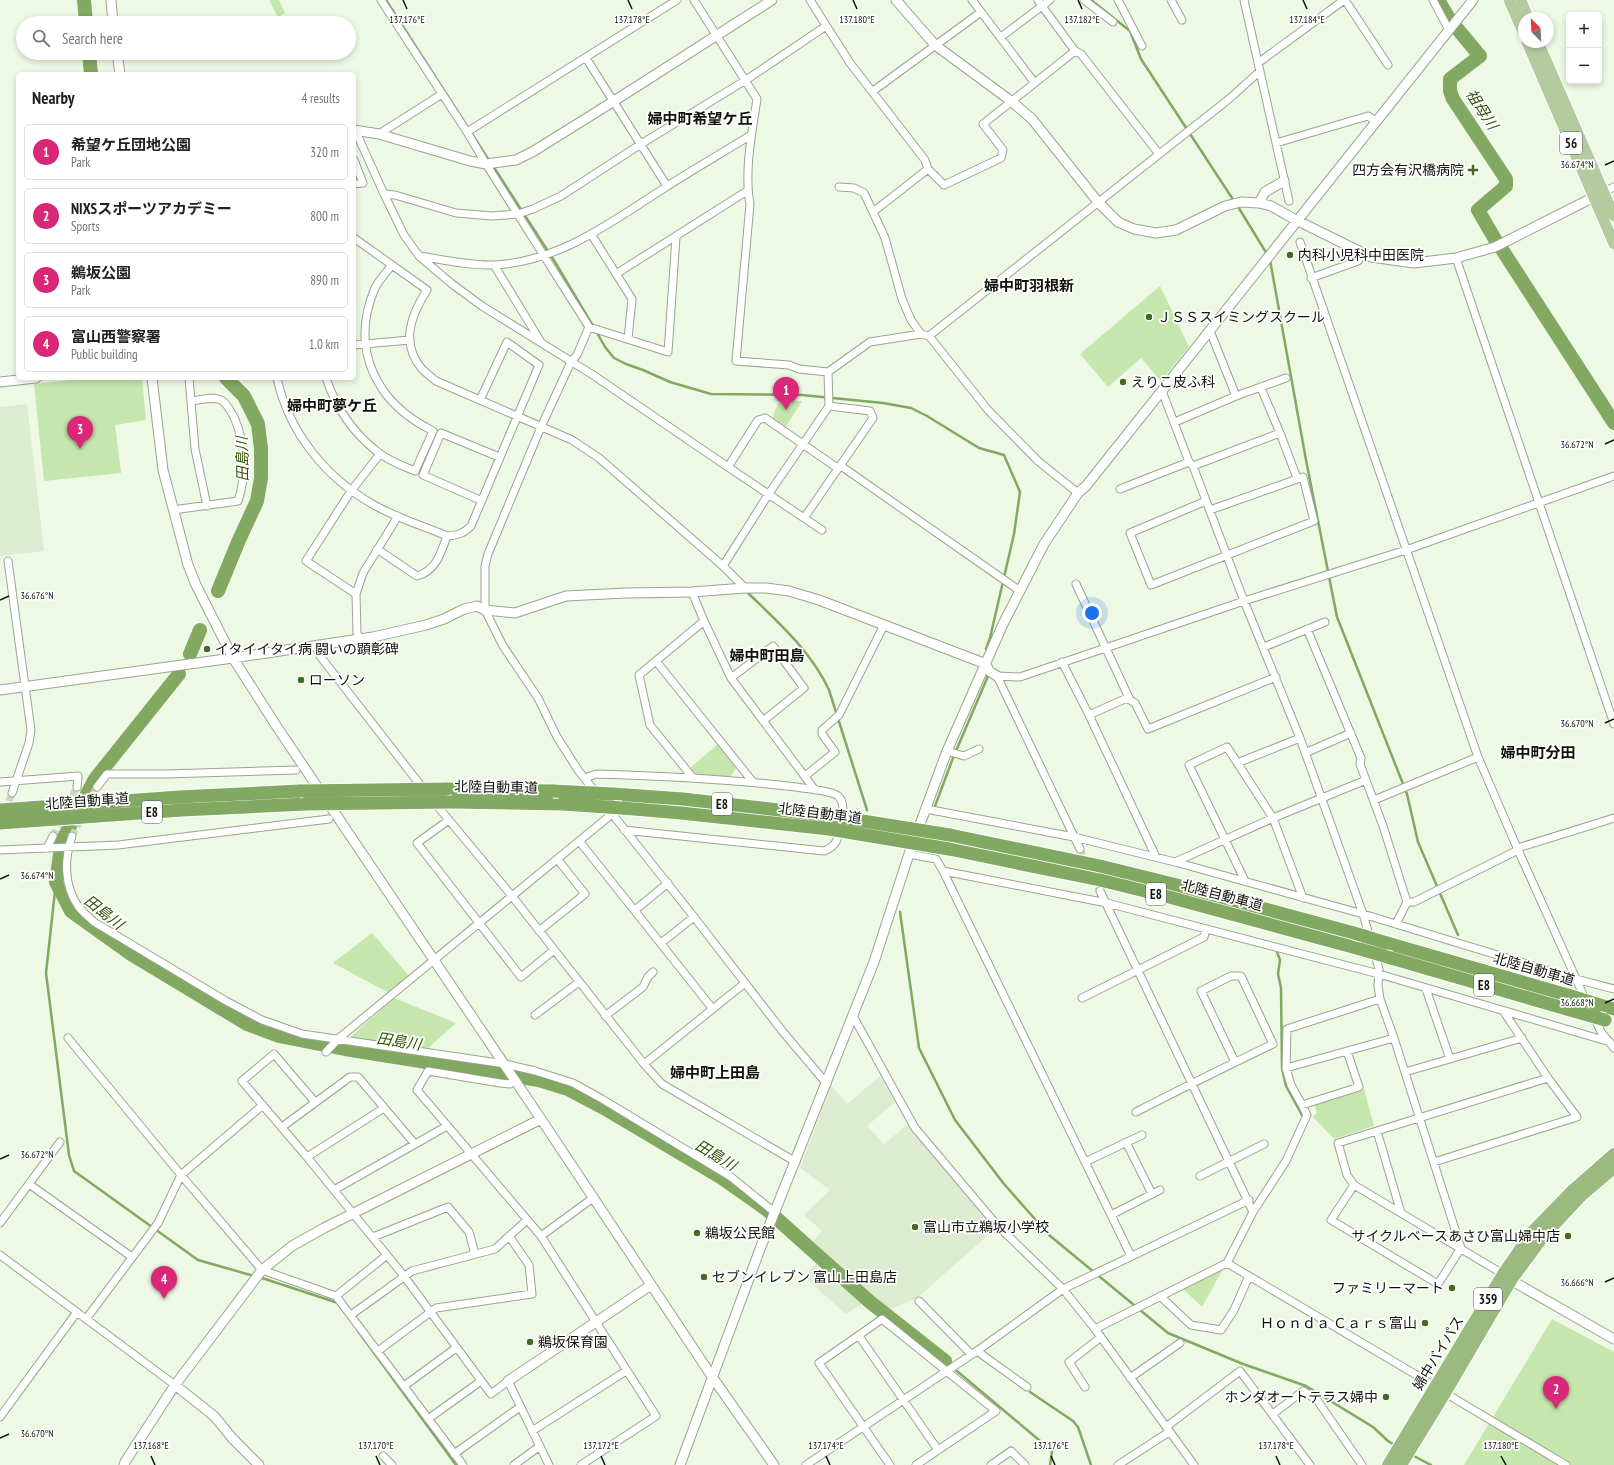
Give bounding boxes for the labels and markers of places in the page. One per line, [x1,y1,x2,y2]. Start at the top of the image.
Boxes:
place label: 四方会有沢橋病院 [1352,161,1464,179]
marker: 四方会有沢橋病院 [1467,164,1479,176]
place label: 内科小児科中田医院 [1298,246,1424,264]
marker: 内科小児科中田医院 [1285,250,1295,260]
place label: ＪＳＳスイミングスクール [1157,308,1325,326]
marker: ＪＳＳスイミングスクール [1144,312,1154,322]
place label: えりこ皮ふ科 [1131,373,1215,391]
pin: 1 [773,377,799,410]
marker: えりこ皮ふ科 [1118,377,1128,387]
pin: 3 [67,416,93,449]
place label: イタイイタイ病 闘いの顕彰碑 [215,640,399,658]
marker: イタイイタイ病 闘いの顕彰碑 [202,644,212,654]
place label: ローソン [309,671,365,689]
marker: ローソン [296,675,306,685]
place label: 富山市立鵜坂小学校 [923,1218,1049,1236]
marker: 富山市立鵜坂小学校 [910,1222,920,1232]
place label: 鵜坂公民館 [705,1224,775,1242]
place label: サイクルベースあさひ富山婦中店 [1351,1227,1560,1245]
marker: 鵜坂公民館 [692,1228,702,1238]
marker: サイクルベースあさひ富山婦中店 [1563,1231,1573,1241]
pin: 4 [151,1266,177,1299]
place label: セブンイレブン 富山上田島店 [712,1268,897,1286]
marker: セブンイレブン 富山上田島店 [699,1272,709,1282]
place label: ファミリーマート [1332,1279,1444,1297]
marker: ファミリーマート [1447,1283,1457,1293]
place label: Ｈｏｎｄａ Ｃａｒｓ富山 [1260,1314,1417,1332]
marker: Ｈｏｎｄａ Ｃａｒｓ富山 [1420,1318,1430,1328]
place label: 鵜坂保育園 [538,1333,608,1351]
marker: 鵜坂保育園 [525,1337,535,1347]
pin: 2 [1543,1376,1569,1409]
place label: ホンダオートテラス婦中 [1224,1388,1378,1406]
marker: ホンダオートテラス婦中 [1381,1392,1391,1402]

